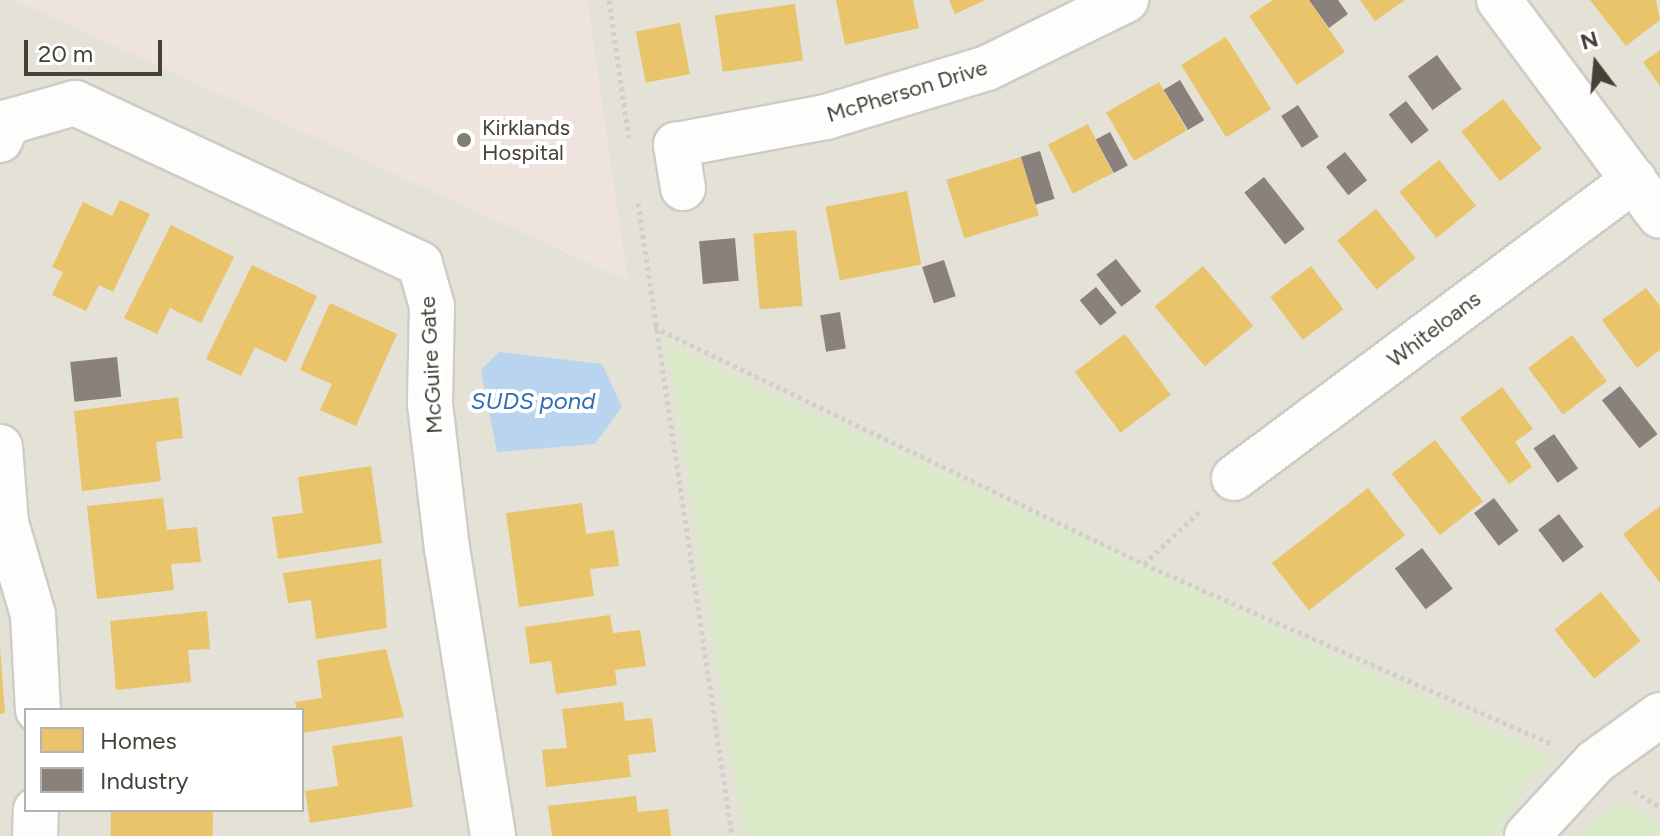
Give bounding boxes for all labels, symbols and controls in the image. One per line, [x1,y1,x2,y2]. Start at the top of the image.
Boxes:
scale bar [28,24,166,74]
north arrow [1556,24,1636,104]
text: N [1577,25,1601,56]
text: 20 m [38,39,93,68]
street label: McPherson Drive [823,54,991,128]
place label: Kirklands Hospital [482,114,570,166]
marker: Kirklands Hospital [453,129,475,151]
street label: Whiteloans [1382,285,1486,373]
street label: McGuire Gate [414,296,448,434]
water label: SUDS pond [471,387,595,415]
legend [24,708,304,812]
text: Homes [100,726,177,755]
text: Industry [100,766,188,795]

